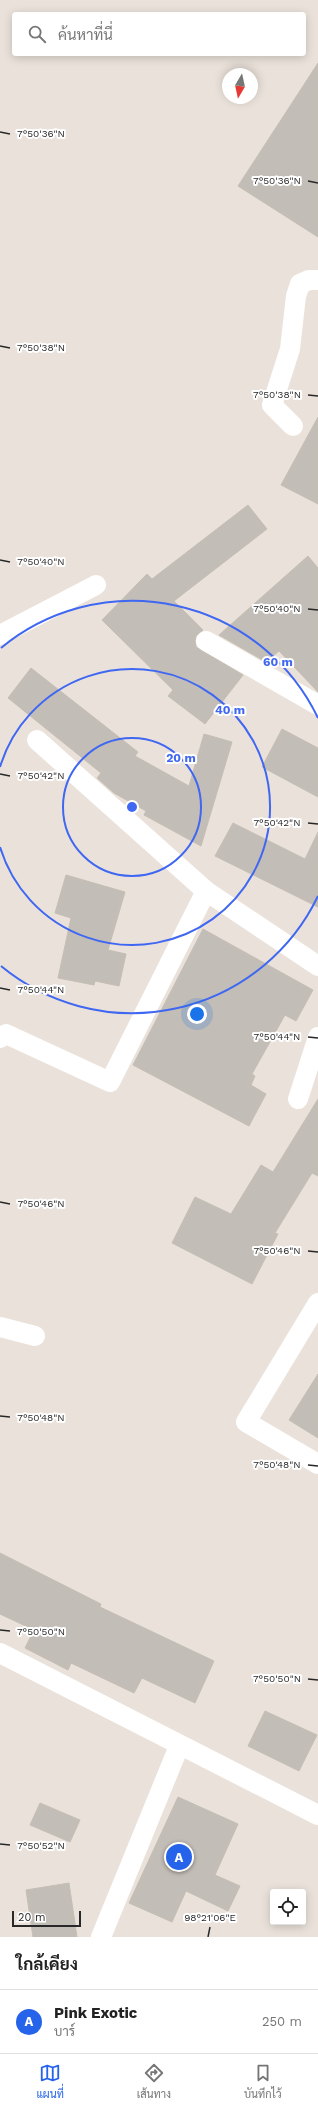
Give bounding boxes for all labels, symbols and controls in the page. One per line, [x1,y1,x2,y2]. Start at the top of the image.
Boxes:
search box [12,12,306,56]
icon: search [26,23,48,45]
text: ค้นหาที่นี่ [58,26,113,44]
north arrow [222,68,258,104]
text: 7°50'36"N [17,128,65,139]
text: 7°50'36"N [253,175,301,186]
text: 7°50'38"N [17,342,65,353]
text: 7°50'38"N [253,389,301,400]
text: 7°50'40"N [17,556,65,567]
text: 7°50'40"N [253,603,301,614]
text: 60 m [263,655,293,669]
text: 40 m [215,703,245,717]
text: 20 m [166,751,196,765]
text: 7°50'42"N [18,770,65,781]
centre of rings [125,800,139,814]
text: 7°50'42"N [254,817,301,828]
text: 7°50'44"N [18,984,64,995]
your location [187,1004,207,1024]
text: 7°50'44"N [254,1031,300,1042]
text: 7°50'46"N [17,1198,65,1209]
text: 7°50'46"N [253,1245,301,1256]
text: 7°50'48"N [17,1412,65,1423]
text: 7°50'48"N [253,1459,301,1470]
text: 7°50'50"N [17,1626,65,1637]
text: 7°50'50"N [253,1673,301,1684]
text: 7°50'52"N [17,1840,65,1851]
pin: A [166,1842,192,1872]
map controls [270,1889,306,1925]
button: locate [270,1889,306,1925]
scale bar [12,1909,81,1928]
text: 20 m [18,1911,46,1924]
text: 98°21'06"E [184,1912,236,1923]
text: ใกล้เคียง [16,1954,78,1974]
text: Pink Exotic [54,2004,137,2022]
text: A [25,2014,33,2029]
text: 250 m [262,2014,302,2029]
text: บาร์ [54,2024,75,2039]
tab: แผนที่ [36,2062,64,2101]
tab: เส้นทาง [137,2062,171,2101]
tab: บันทึกไว้ [244,2062,282,2101]

